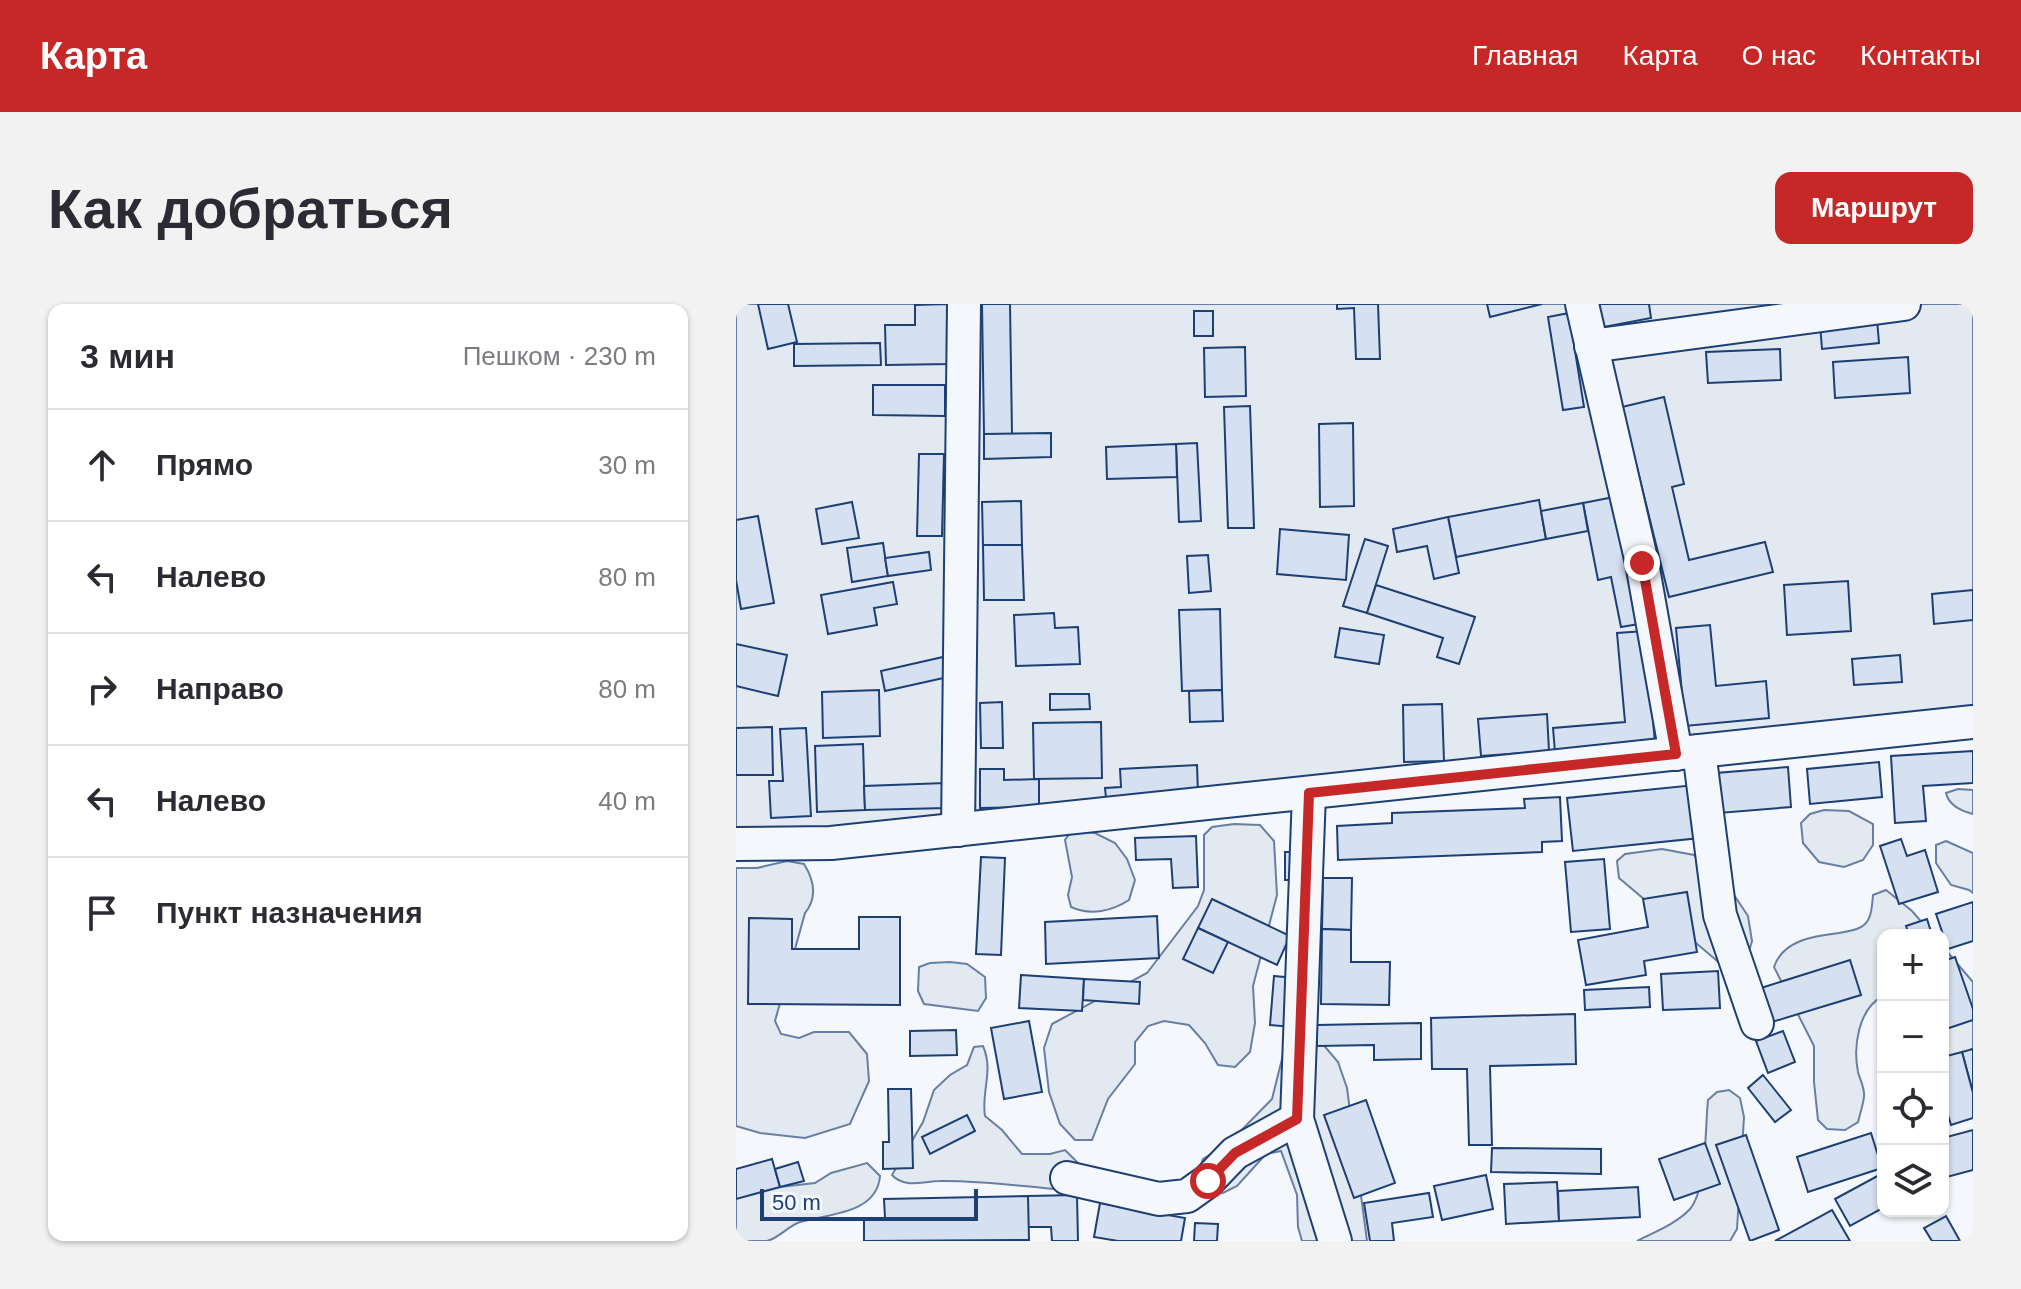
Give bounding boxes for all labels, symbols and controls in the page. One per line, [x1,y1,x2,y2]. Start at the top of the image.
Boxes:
text: Карта [40,35,147,77]
text: Главная [1472,40,1579,71]
text: Карта [1623,40,1697,71]
text: О нас [1741,40,1816,71]
text: Контакты [1860,40,1981,71]
button: Маршрут [1775,172,1973,244]
text: Как добраться [48,177,453,240]
text: 3 мин [80,337,175,375]
text: Пешком · 230 m [463,341,656,371]
icon: ahead [80,443,124,487]
text: Прямо [156,448,253,481]
text: 30 m [598,450,656,480]
route end [1624,545,1660,581]
icon: left [80,555,124,599]
text: Налево [156,560,266,593]
text: 80 m [598,562,656,592]
icon: right [80,667,124,711]
text: Направо [156,672,284,705]
text: 80 m [598,674,656,704]
icon: left [80,779,124,823]
text: Налево [156,784,266,817]
text: 40 m [598,786,656,816]
icon: arrive [80,891,124,935]
text: Пункт назначения [156,896,423,929]
map controls [1877,929,1949,1217]
button: + [1877,929,1949,1001]
button: − [1877,1001,1949,1073]
button: locate [1877,1073,1949,1145]
button: layers [1877,1145,1949,1217]
route start [1190,1163,1226,1199]
scale bar [760,1185,978,1221]
text: 50 m [772,1190,821,1215]

